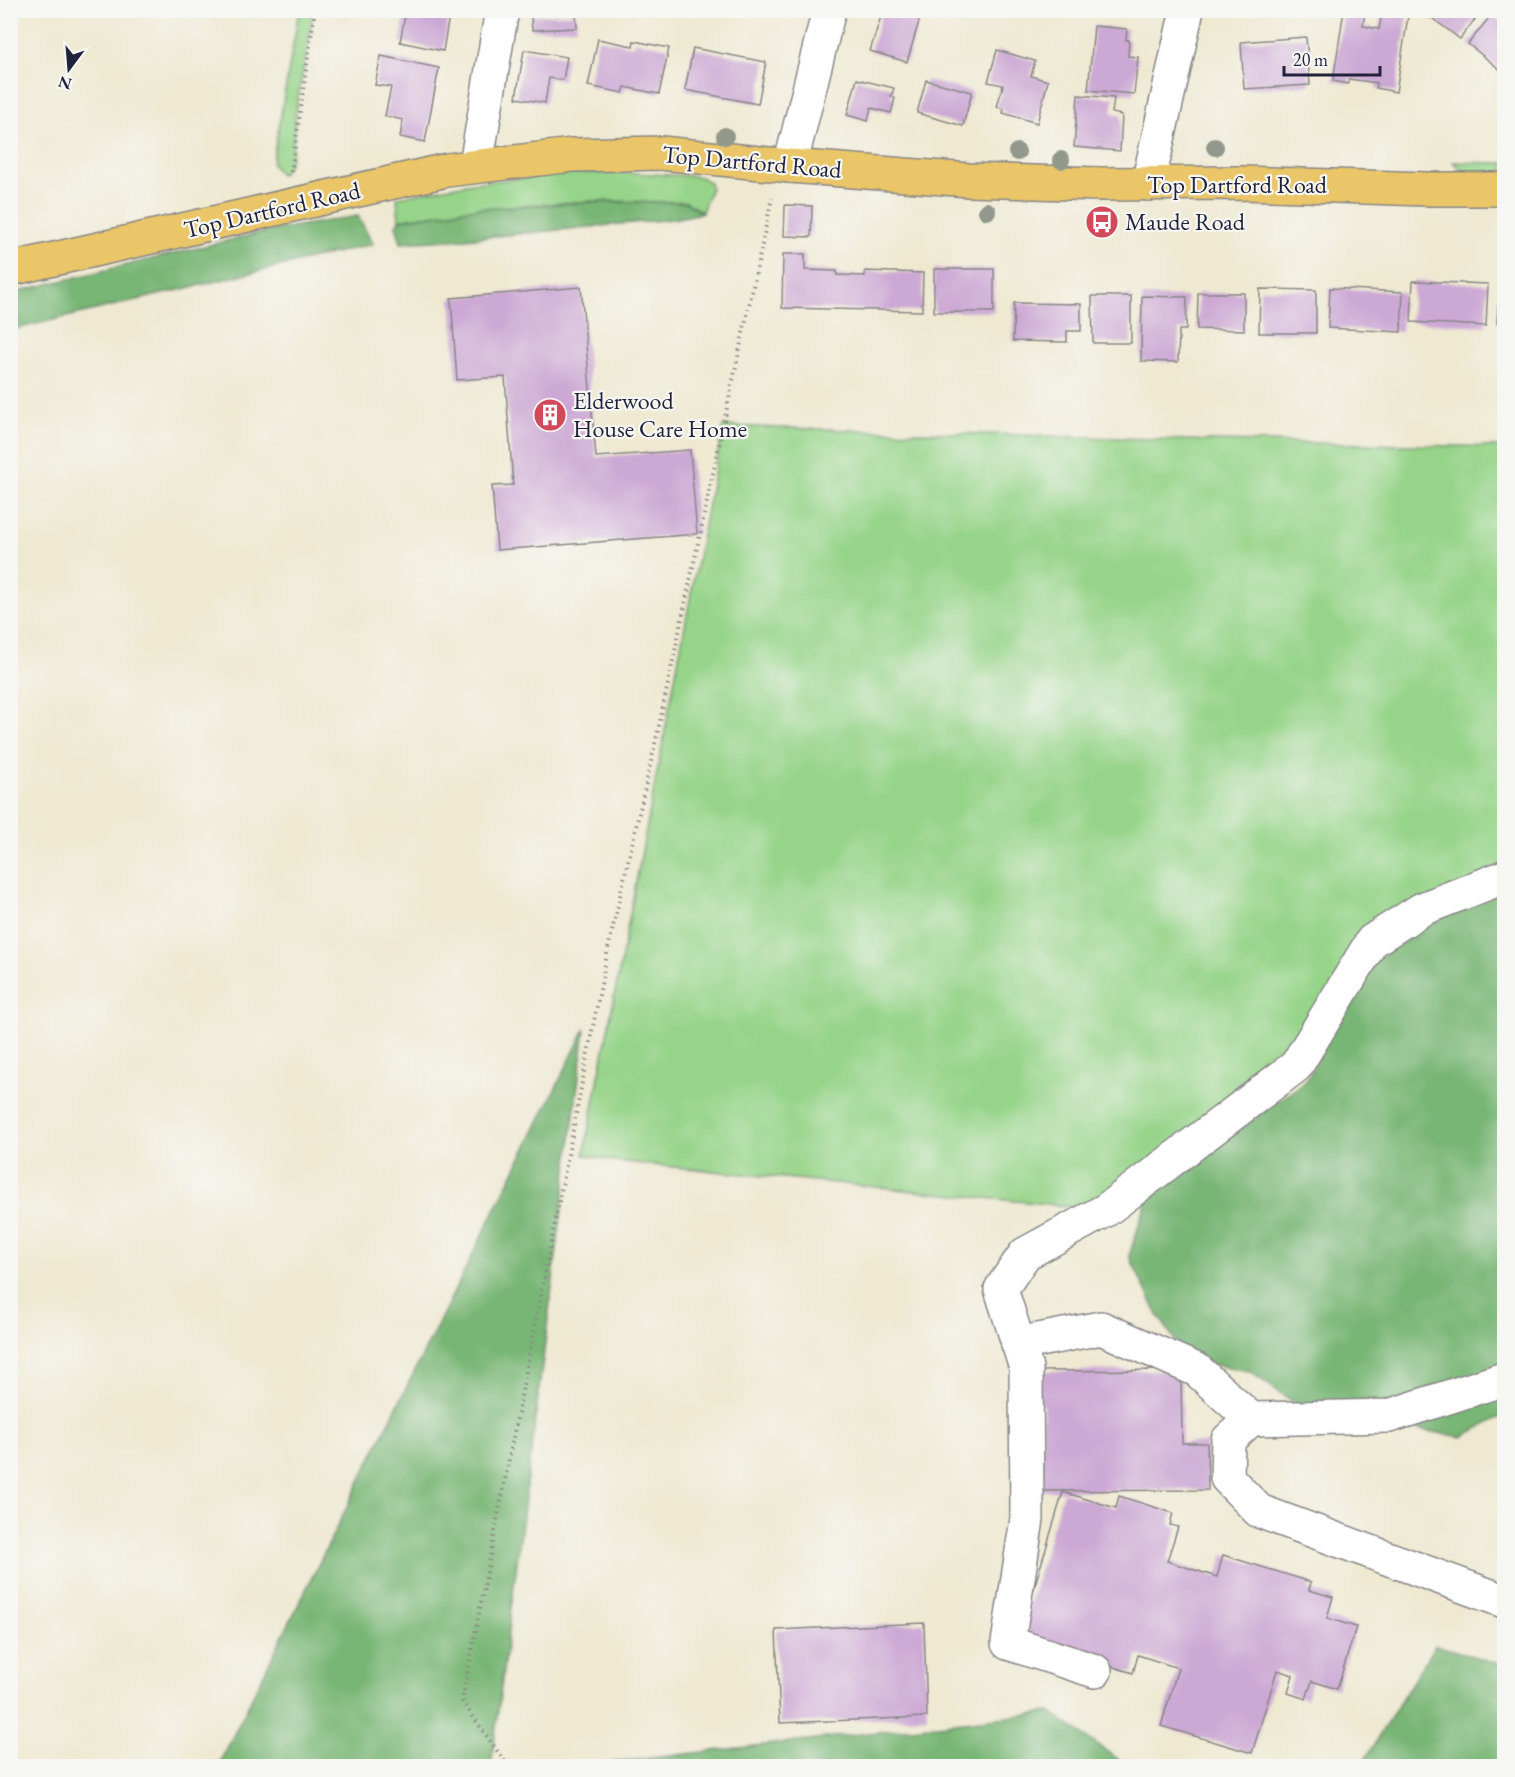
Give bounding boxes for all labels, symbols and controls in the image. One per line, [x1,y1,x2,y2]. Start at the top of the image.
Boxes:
north arrow [39,39,99,99]
scale bar [1284,39,1380,77]
text: 20 m [1293,48,1328,71]
text: N [56,71,74,95]
street label: Top Dartford Road [661,138,844,185]
street label: Top Dartford Road [1147,169,1328,200]
street label: Top Dartford Road [181,174,364,245]
bus stop icon: Maude Road [1084,204,1120,240]
place label: Maude Road [1125,206,1246,237]
place label: Elderwood House Care Home [573,385,747,444]
building icon: Elderwood House Care Home [532,397,568,433]

